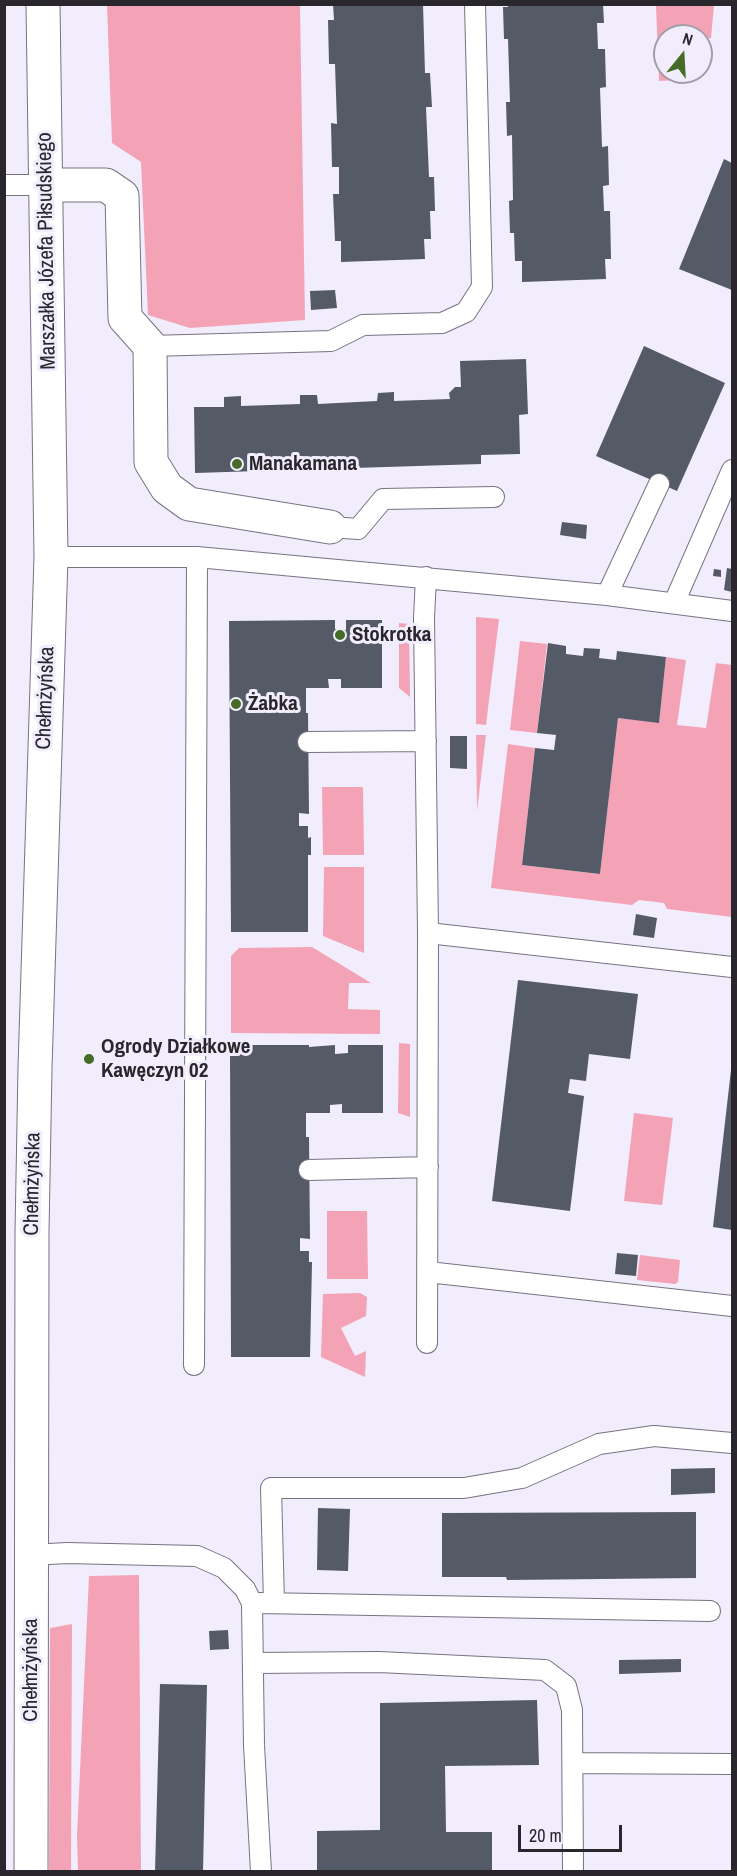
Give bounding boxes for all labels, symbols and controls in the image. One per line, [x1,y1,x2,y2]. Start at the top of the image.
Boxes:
north arrow [653,24,713,84]
text: N [680,27,696,51]
street label: Marszałka Józefa Piłsudskiego [32,132,62,370]
place label: Manakamana [249,451,357,477]
marker: Manakamana [230,457,244,471]
place label: Stokrotka [352,622,431,648]
marker: Stokrotka [333,628,347,642]
street label: Chełmżyńska [32,646,60,750]
place label: Żabka [248,691,298,717]
marker: Żabka [229,697,243,711]
place label: Ogrody Działkowe Kawęczyn 02 [101,1034,250,1084]
marker: Ogrody Działkowe Kawęczyn 02 [82,1052,96,1066]
street label: Chełmżyńska [20,1132,46,1236]
street label: Chełmżyńska [18,1618,44,1722]
scale bar [521,1813,624,1851]
text: 20 m [529,1823,562,1848]

